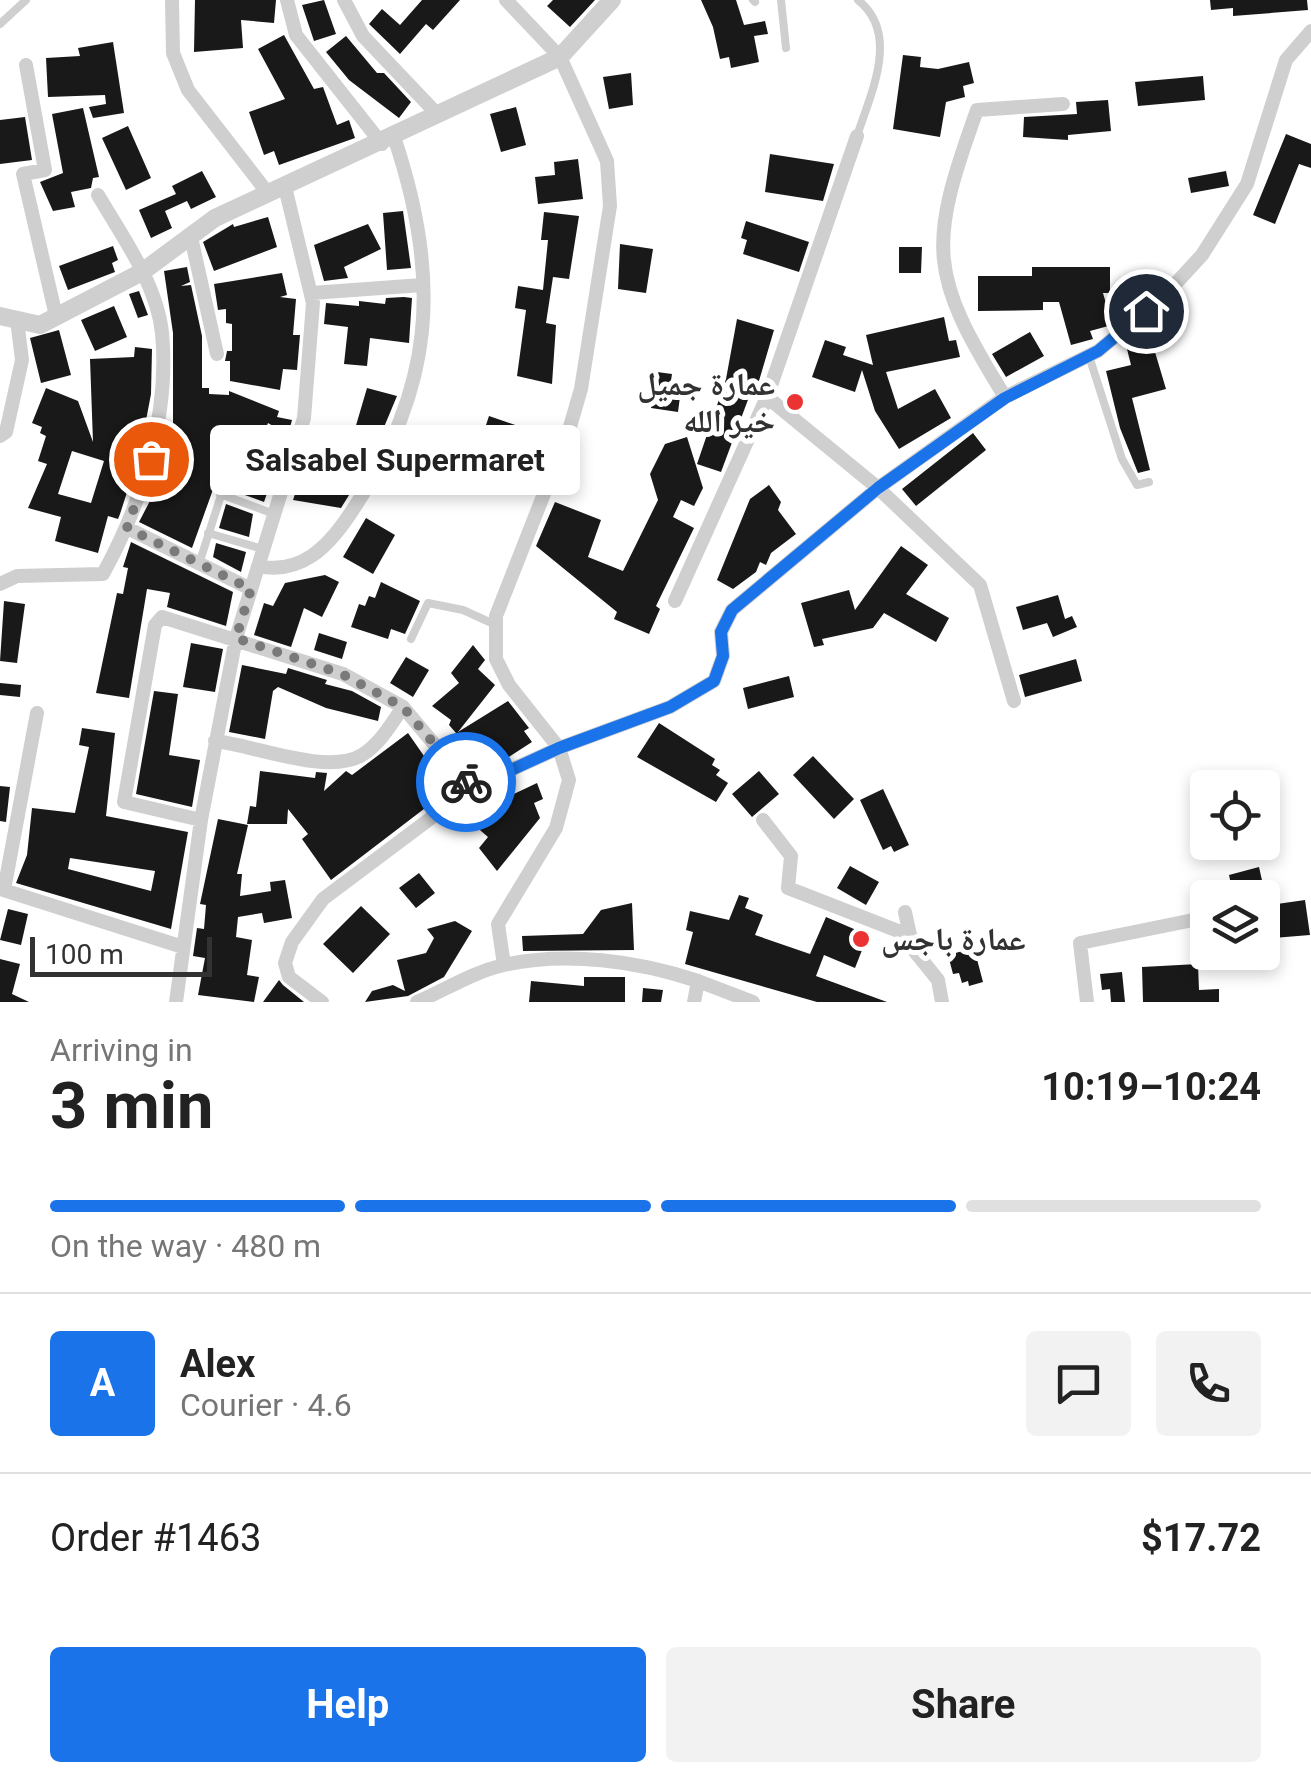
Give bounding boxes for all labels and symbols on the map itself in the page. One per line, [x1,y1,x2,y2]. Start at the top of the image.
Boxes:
pin [1104,269,1189,354]
place label: عمارة جميل خير الله [637,365,775,440]
marker: عمارة جميل خير الله [784,391,806,413]
pin [109,417,194,502]
callout: Salsabel Supermaret [211,424,581,494]
courier [416,732,516,832]
place label: عمارة باجس [881,920,1026,958]
marker: عمارة باجس [850,928,872,950]
scale bar [30,932,212,976]

